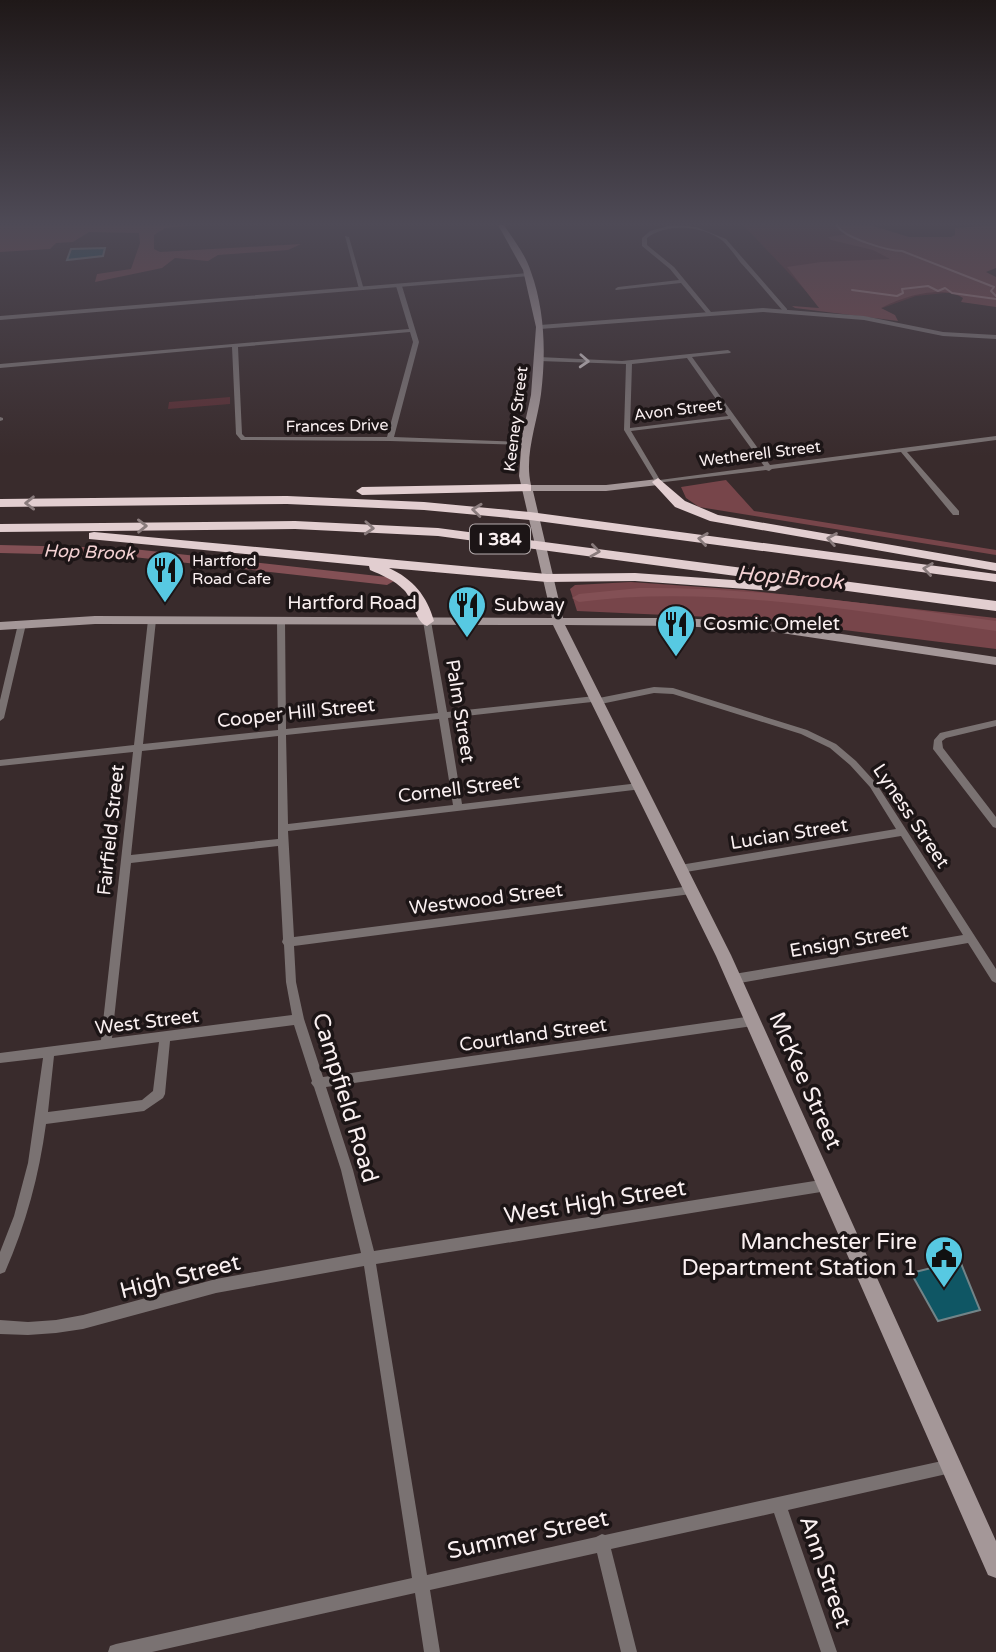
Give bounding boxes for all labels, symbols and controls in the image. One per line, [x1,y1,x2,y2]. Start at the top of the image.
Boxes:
one-way arrow [579,354,590,369]
street label: Keeney Street [500,365,532,473]
street label: Avon Street [633,395,723,425]
street label: Frances Drive [285,415,389,437]
street label: Wetherell Street [698,437,822,471]
one-way arrow [24,495,35,510]
one-way arrow [471,503,483,518]
one-way arrow [137,518,147,534]
one-way arrow [364,520,375,535]
road number: I 384 [470,524,530,554]
one-way arrow [697,532,709,547]
one-way arrow [826,532,838,547]
water label: Hop Brook [43,539,136,565]
one-way arrow [590,543,601,558]
restaurant icon: Hartford Road Cafe [144,549,186,604]
place label: Hartford Road Cafe [192,551,271,589]
water label: Hop Brook [736,561,846,595]
one-way arrow [922,562,934,577]
restaurant icon: Subway [446,584,488,639]
street label: Hartford Road [287,592,417,614]
place label: Subway [494,594,565,616]
restaurant icon: Cosmic Omelet [655,603,697,658]
place label: Cosmic Omelet [703,613,840,635]
street label: Palm Street [441,658,479,764]
street label: Cooper Hill Street [216,694,376,732]
street label: Lyness Street [868,760,954,872]
street label: Fairfield Street [93,763,129,897]
street label: Cornell Street [397,771,521,807]
street label: Lucian Street [729,814,849,854]
street label: Westwood Street [408,879,564,919]
street label: Ensign Street [788,920,910,962]
street label: West Street [94,1005,200,1039]
street label: McKee Street [762,1008,848,1154]
street label: Campfield Road [306,1010,384,1186]
street label: Courtland Street [458,1014,608,1056]
street label: West High Street [502,1174,688,1230]
place label: Manchester Fire Department Station 1 [681,1228,917,1282]
public building icon: Manchester Fire Department Station 1 [923,1234,965,1289]
street label: High Street [117,1248,243,1305]
street label: Summer Street [445,1504,611,1566]
street label: Ann Street [793,1512,857,1632]

